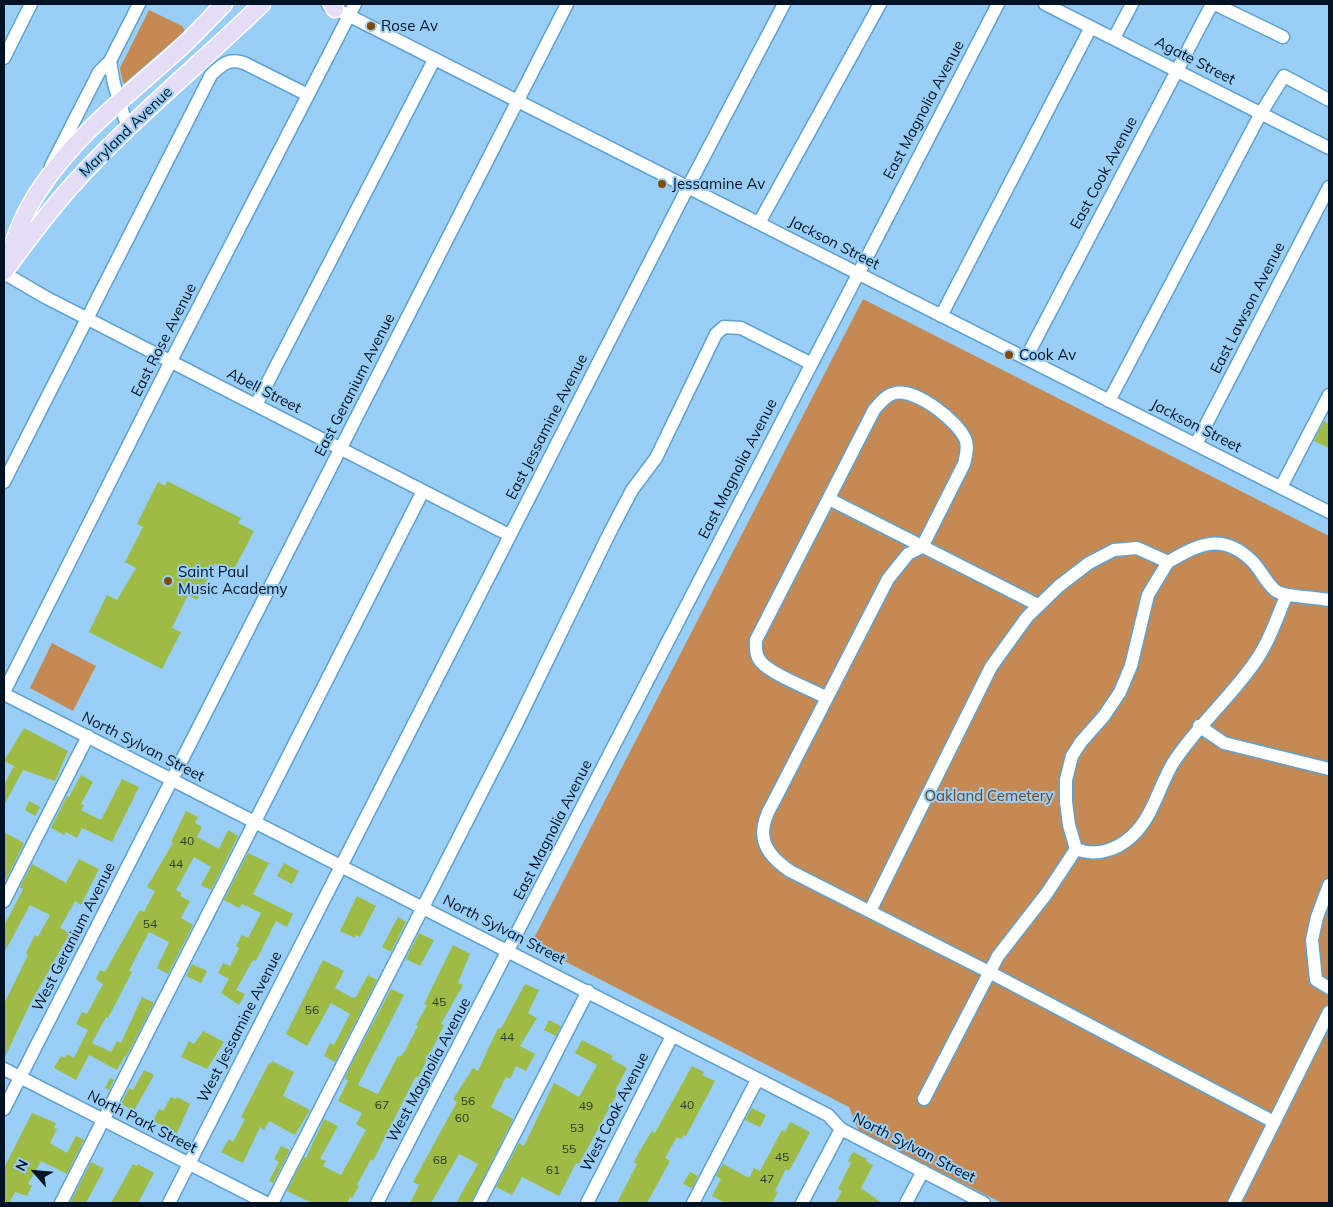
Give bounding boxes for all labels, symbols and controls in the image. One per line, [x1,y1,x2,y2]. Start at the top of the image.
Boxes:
place label: Rose Av [381,17,438,35]
marker: Rose Av [365,20,377,32]
street label: Agate Street [1152,33,1238,89]
street label: East Magnolia Avenue [880,37,968,183]
street label: Maryland Avenue [76,83,176,181]
street label: East Cook Avenue [1067,114,1141,232]
place label: Jessamine Av [672,175,765,193]
marker: Jessamine Av [656,178,668,190]
street label: Jackson Street [786,212,882,274]
street label: East Lawson Avenue [1207,239,1289,377]
street label: East Rose Avenue [128,280,200,400]
street label: East Geranium Avenue [311,310,399,460]
place label: Cook Av [1019,346,1076,364]
marker: Cook Av [1003,349,1015,361]
street label: East Jessamine Avenue [502,351,592,503]
street label: Abell Street [224,365,304,417]
street label: Jackson Street [1148,395,1244,457]
street label: East Magnolia Avenue [695,396,781,542]
place label: Saint Paul Music Academy [178,563,287,598]
marker: Saint Paul Music Academy [162,575,174,587]
street label: North Sylvan Street [79,708,207,786]
street label: East Magnolia Avenue [510,757,596,903]
park label: Oakland Cemetery [925,787,1053,805]
house number: 40 [180,834,194,848]
house number: 44 [169,857,183,871]
street label: West Geranium Avenue [29,860,119,1014]
street label: North Sylvan Street [440,891,568,969]
house number: 54 [143,917,157,931]
street label: West Jessamine Avenue [194,948,286,1106]
street label: West Magnolia Avenue [383,995,475,1145]
house number: 45 [432,995,446,1009]
house number: 56 [305,1003,319,1017]
house number: 44 [500,1030,514,1044]
street label: West Cook Avenue [577,1049,653,1175]
street label: North Park Street [84,1087,200,1157]
house number: 56 [461,1094,475,1108]
house number: 67 [375,1098,389,1112]
house number: 40 [680,1098,694,1112]
house number: 49 [579,1099,593,1113]
street label: North Sylvan Street [850,1109,978,1187]
house number: 60 [455,1111,469,1125]
house number: 53 [570,1121,584,1135]
house number: 55 [562,1142,576,1156]
north arrow [10,1147,60,1197]
house number: 45 [775,1150,789,1164]
house number: 68 [433,1153,447,1167]
text: N [11,1156,32,1174]
house number: 61 [546,1163,560,1177]
house number: 47 [760,1172,774,1186]

